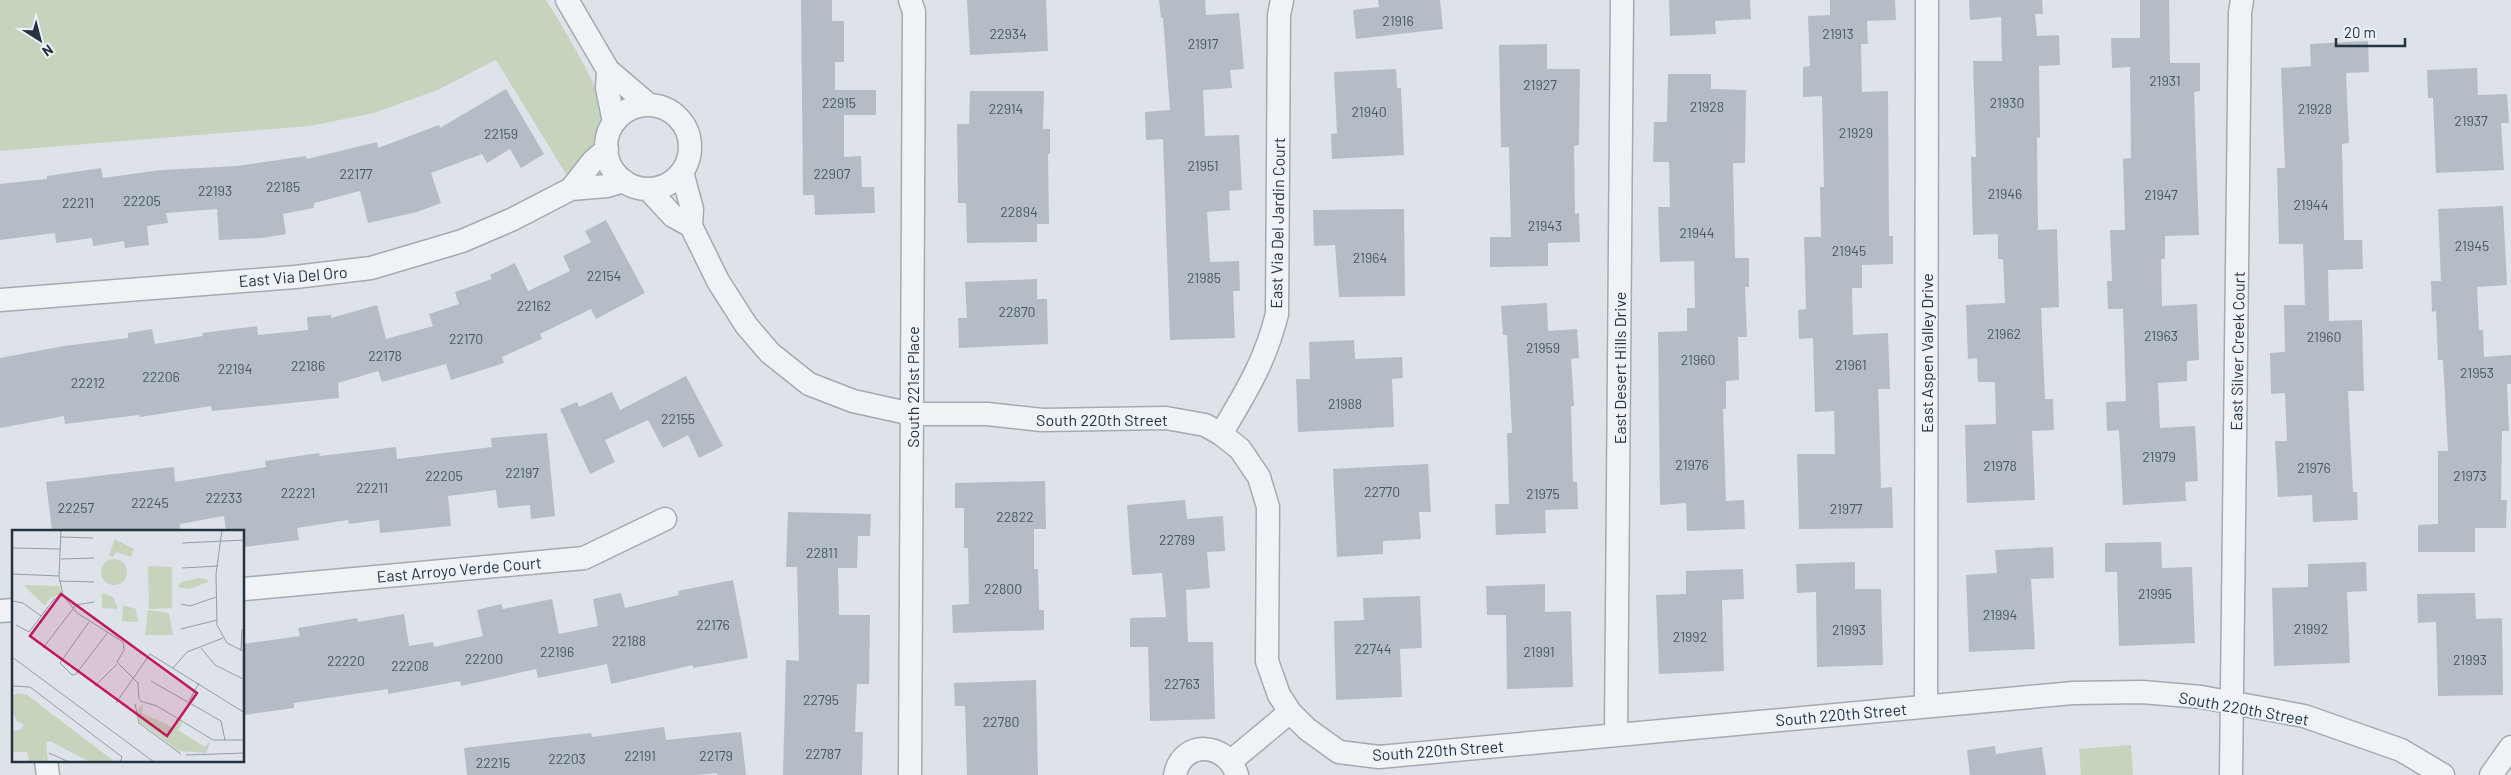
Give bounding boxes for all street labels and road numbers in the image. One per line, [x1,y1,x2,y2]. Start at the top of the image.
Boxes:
street label: East Via Del Jardin Court [1266,137,1288,309]
street label: East Via Del Oro [238,262,348,290]
street label: East Silver Creek Court [2226,271,2248,431]
street label: East Aspen Valley Drive [1917,273,1936,433]
street label: East Desert Hills Drive [1610,292,1629,444]
street label: South 221st Place [903,326,922,448]
street label: South 220th Street [1036,410,1168,429]
street label: East Arroyo Verde Court [376,552,542,586]
street label: South 220th Street [2177,687,2311,729]
street label: South 220th Street [1775,699,1907,729]
street label: South 220th Street [1372,736,1504,764]

